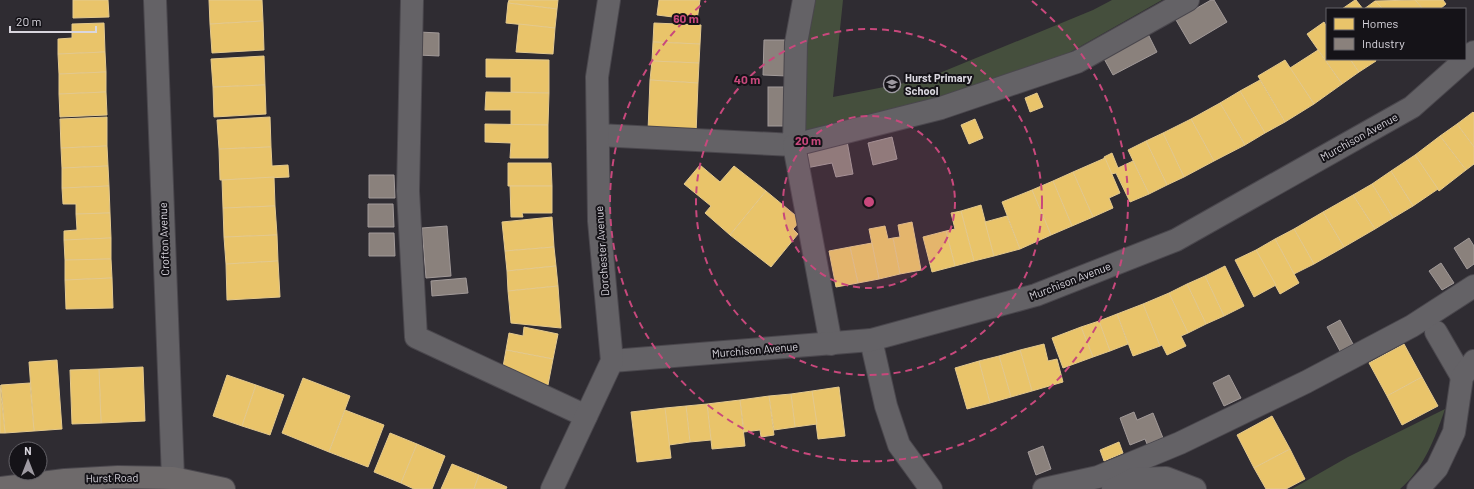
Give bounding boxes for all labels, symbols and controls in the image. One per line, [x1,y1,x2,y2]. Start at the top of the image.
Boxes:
scale bar [10,8,96,34]
legend [1326,8,1466,60]
text: 60 m [673,11,699,25]
text: 20 m [16,14,42,28]
text: Homes [1362,16,1399,30]
text: Industry [1362,36,1405,50]
place label: Hurst Primary School [905,71,973,97]
text: 40 m [734,72,760,86]
school or university icon: Hurst Primary School [882,74,902,94]
street label: Murchison Avenue [1318,110,1400,163]
text: 20 m [795,133,821,147]
centre of rings [862,195,876,209]
street label: Crofton Avenue [156,202,171,276]
street label: Dorchester Avenue [592,205,611,296]
street label: Murchison Avenue [1027,259,1113,302]
street label: Murchison Avenue [711,339,799,360]
north arrow [8,441,48,481]
text: N [24,444,32,457]
street label: Hurst Road [85,471,139,484]

